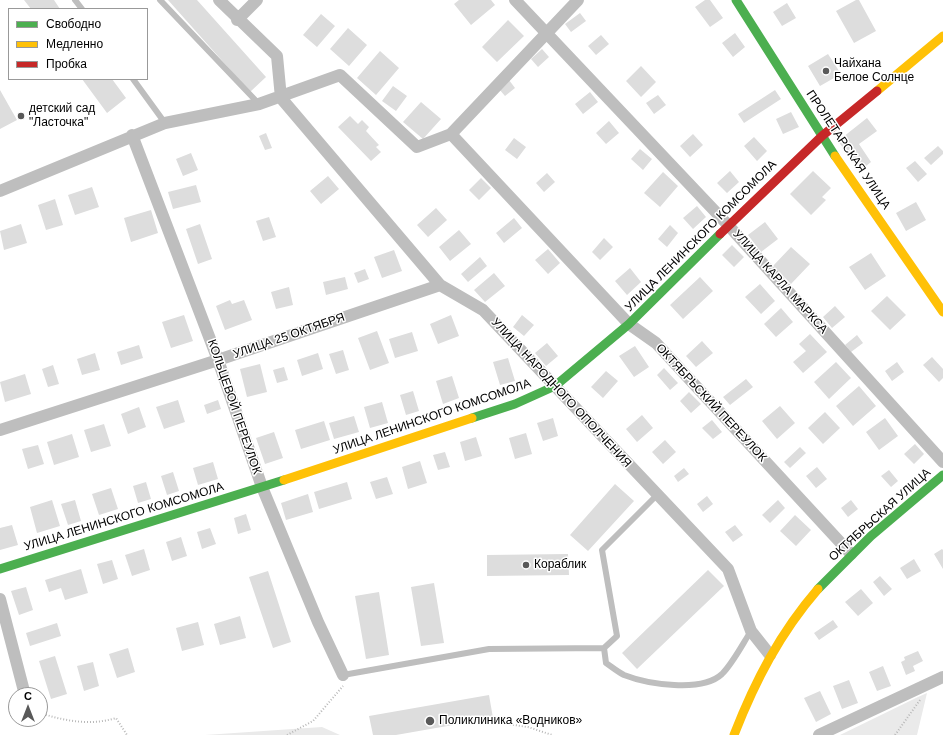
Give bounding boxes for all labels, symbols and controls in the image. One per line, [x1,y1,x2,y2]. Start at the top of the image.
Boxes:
legend [8,8,148,80]
text: Свободно [46,17,101,31]
text: Медленно [46,37,103,51]
text: Пробка [46,57,87,71]
place label: Чайхана Белое Солнце [834,57,914,85]
marker: Чайхана Белое Солнце [821,66,831,76]
street label: ПРОЛЕТАРСКАЯ УЛИЦА [803,88,893,212]
place label: детский сад "Ласточка" [29,102,95,130]
marker: детский сад "Ласточка" [16,111,26,121]
street label: УЛИЦА ЛЕНИНСКОГО КОМСОМОЛА [622,157,780,315]
street label: УЛИЦА КАРЛА МАРКСА [730,227,830,337]
street label: УЛИЦА 25 ОКТЯБРЯ [231,310,347,362]
street label: УЛИЦА НАРОДНОГО ОПОЛЧЕНИЯ [488,315,634,471]
street label: КОЛЬЦЕВОЙ ПЕРЕУЛОК [204,338,264,476]
street label: ОКТЯБРЬСКИЙ ПЕРЕУЛОК [653,341,769,465]
street label: УЛИЦА ЛЕНИНСКОГО КОМСОМОЛА [331,376,533,458]
street label: ОКТЯБРЬСКАЯ УЛИЦА [826,466,934,564]
street label: УЛИЦА ЛЕНИНСКОГО КОМСОМОЛА [22,480,226,554]
place label: Кораблик [534,558,586,572]
marker: Кораблик [521,560,531,570]
north arrow [8,687,48,727]
text: С [24,690,32,702]
place label: Поликлиника «Водников» [439,714,582,728]
marker: Поликлиника «Водников» [424,715,436,727]

